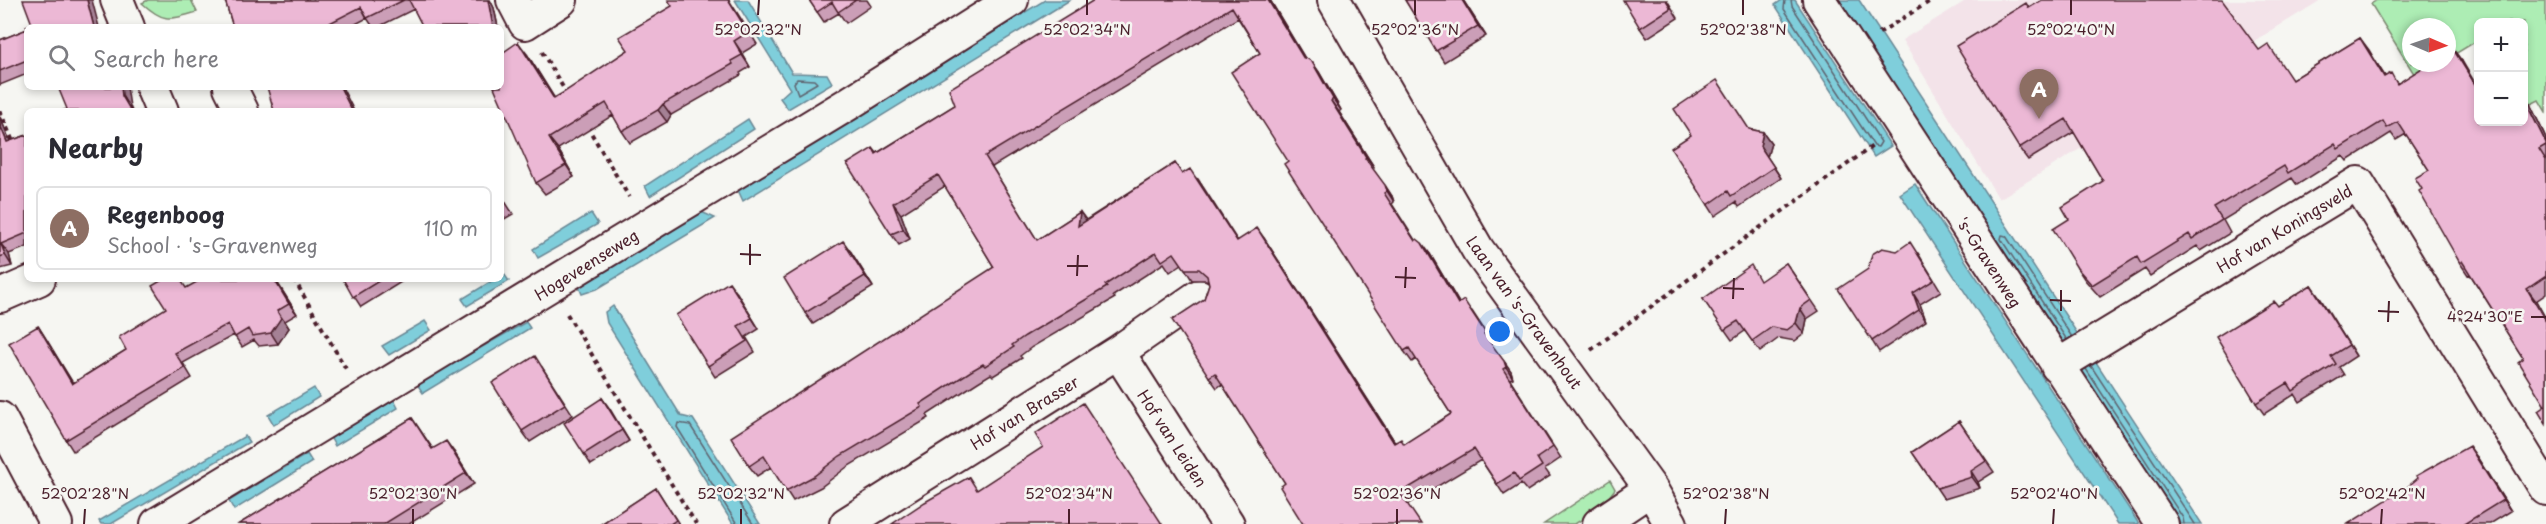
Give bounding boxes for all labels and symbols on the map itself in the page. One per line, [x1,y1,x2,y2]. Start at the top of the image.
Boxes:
text: 52°02'32"N [714,17,802,40]
text: 52°02'34"N [1043,17,1131,40]
text: 52°02'36"N [1371,17,1459,40]
text: 52°02'38"N [1699,17,1787,40]
text: 52°02'40"N [2027,17,2115,40]
north arrow [2402,18,2456,72]
pin: A [2020,70,2058,119]
street label: Hof van Koningsveld [2211,178,2357,278]
street label: 's-Gravenweg [1952,212,2028,312]
street label: Hogeveenseweg [529,222,643,306]
street label: Laan van 's-Gravenhout [1461,230,1589,394]
text: 4°24'30"E [2447,304,2523,327]
your location [1485,317,1514,346]
street label: Hof van Brasser [965,369,1083,455]
street label: Hof van Leiden [1132,384,1214,492]
text: 52°02'28"N [41,481,129,504]
text: 52°02'30"N [369,481,457,504]
text: 52°02'32"N [697,481,785,504]
text: 52°02'34"N [1025,481,1113,504]
text: 52°02'36"N [1353,481,1441,504]
text: 52°02'38"N [1682,481,1770,504]
text: 52°02'40"N [2010,481,2098,504]
text: 52°02'42"N [2338,481,2426,504]

